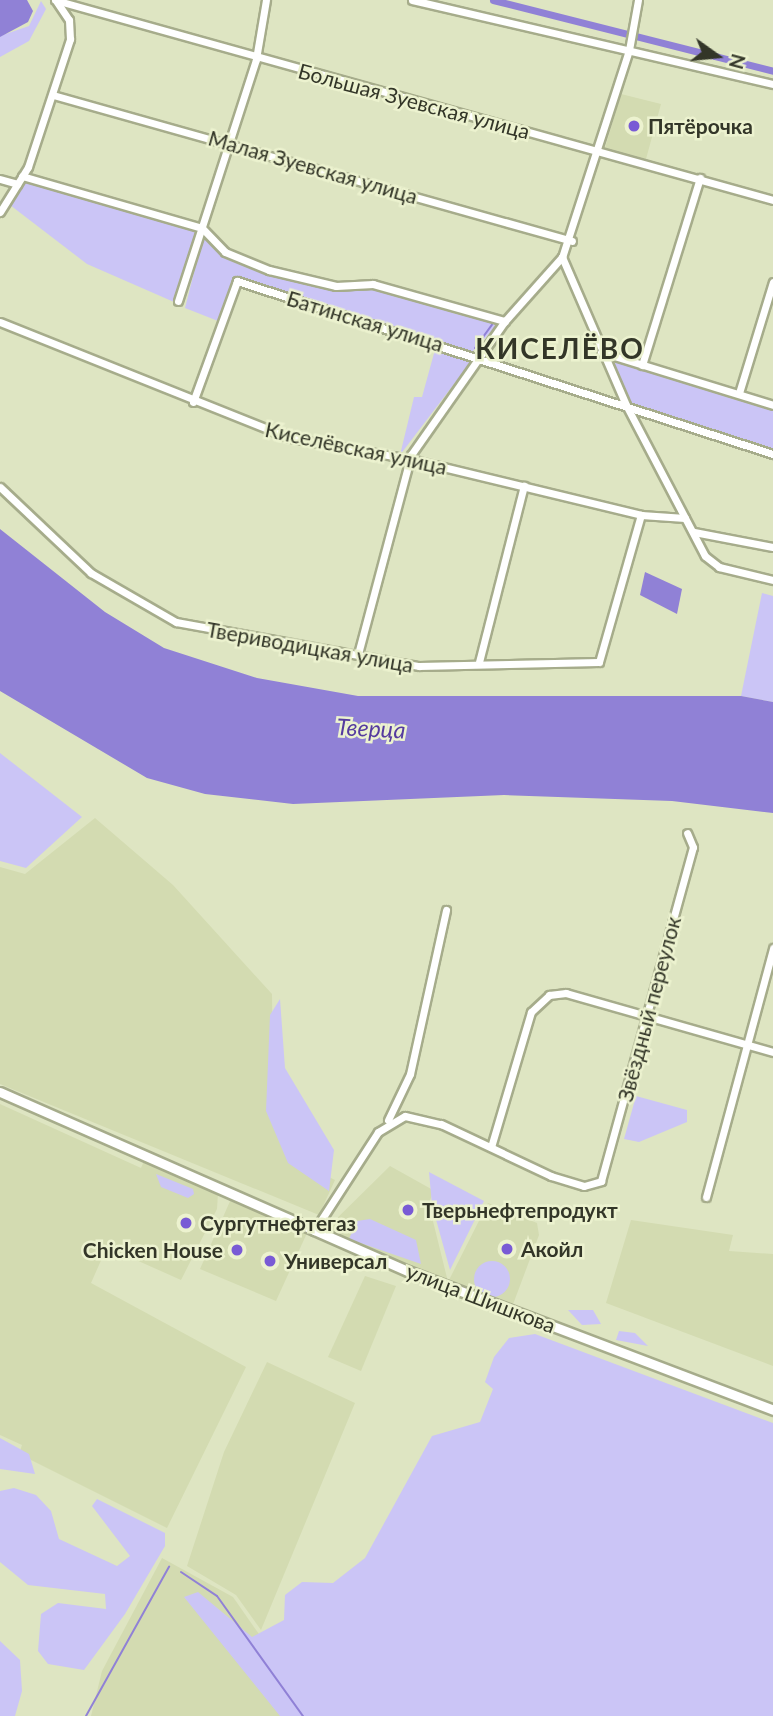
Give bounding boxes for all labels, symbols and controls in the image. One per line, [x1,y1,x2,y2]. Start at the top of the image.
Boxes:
north arrow [682,21,752,91]
text: N [725,52,751,72]
street label: Большая Зуевская улица [295,58,533,144]
place label: Пятёрочка [648,113,753,139]
marker: Пятёрочка [626,118,642,134]
street label: Малая Зуевская улица [205,125,421,209]
street label: Батинская улица [284,285,446,357]
district label: КИСЕЛЁВО [476,331,644,365]
street label: Киселёвская улица [263,416,449,480]
street label: Твериводицкая улица [205,616,415,678]
water label: Тверца [336,712,406,744]
street label: Звёздный переулок [612,914,686,1104]
place label: Тверьнефтепродукт [422,1197,618,1223]
marker: Тверьнефтепродукт [400,1202,416,1218]
place label: Сургутнефтегаз [200,1210,356,1236]
marker: Сургутнефтегаз [178,1215,194,1231]
place label: Акойл [521,1236,583,1262]
place label: Chicken House [83,1237,223,1263]
marker: Акойл [499,1241,515,1257]
marker: Chicken House [229,1242,245,1258]
place label: Универсал [284,1248,387,1274]
marker: Универсал [262,1253,278,1269]
street label: улица Шишкова [403,1258,559,1338]

